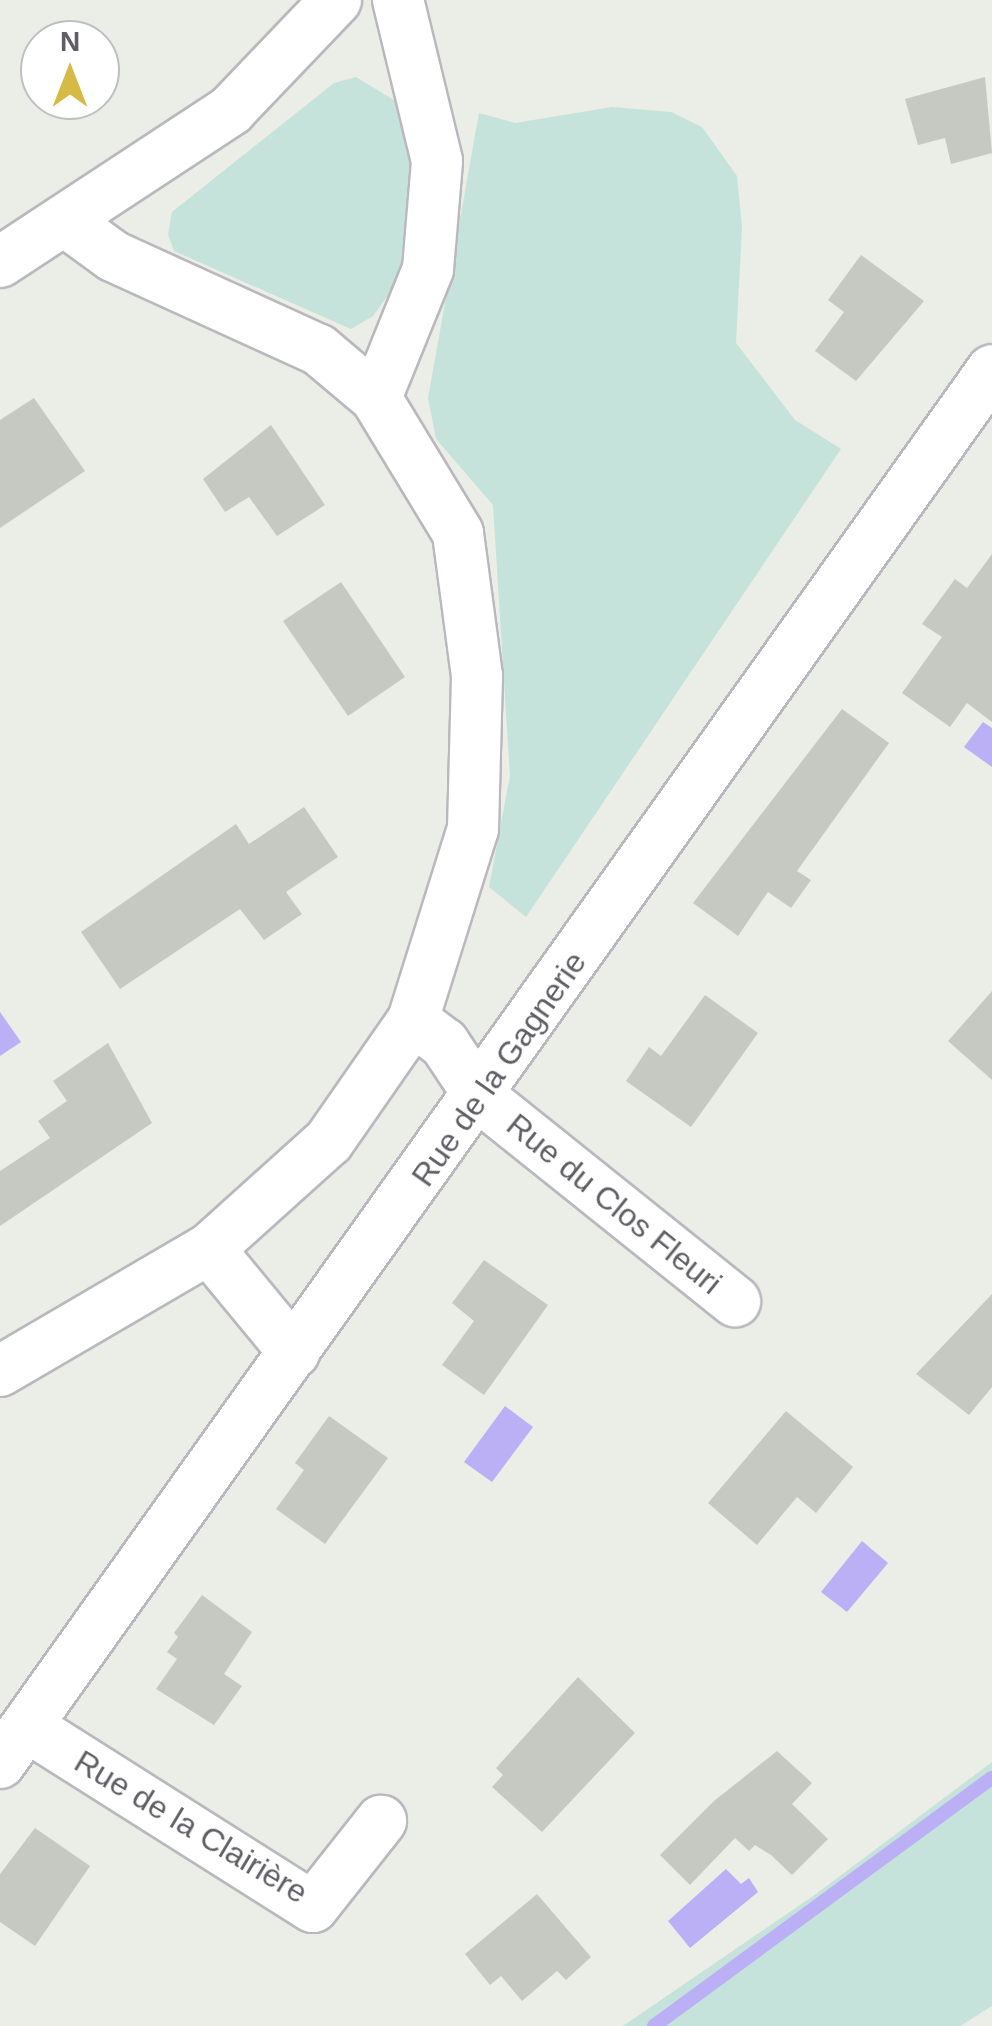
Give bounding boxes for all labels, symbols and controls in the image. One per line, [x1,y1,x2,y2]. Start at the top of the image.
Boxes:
north arrow [20,20,120,120]
text: N [60,26,80,57]
street label: Rue de la Gagnerie [404,944,594,1194]
street label: Rue du Clos Fleuri [499,1106,729,1302]
street label: Rue de la Clairière [68,1742,314,1912]

